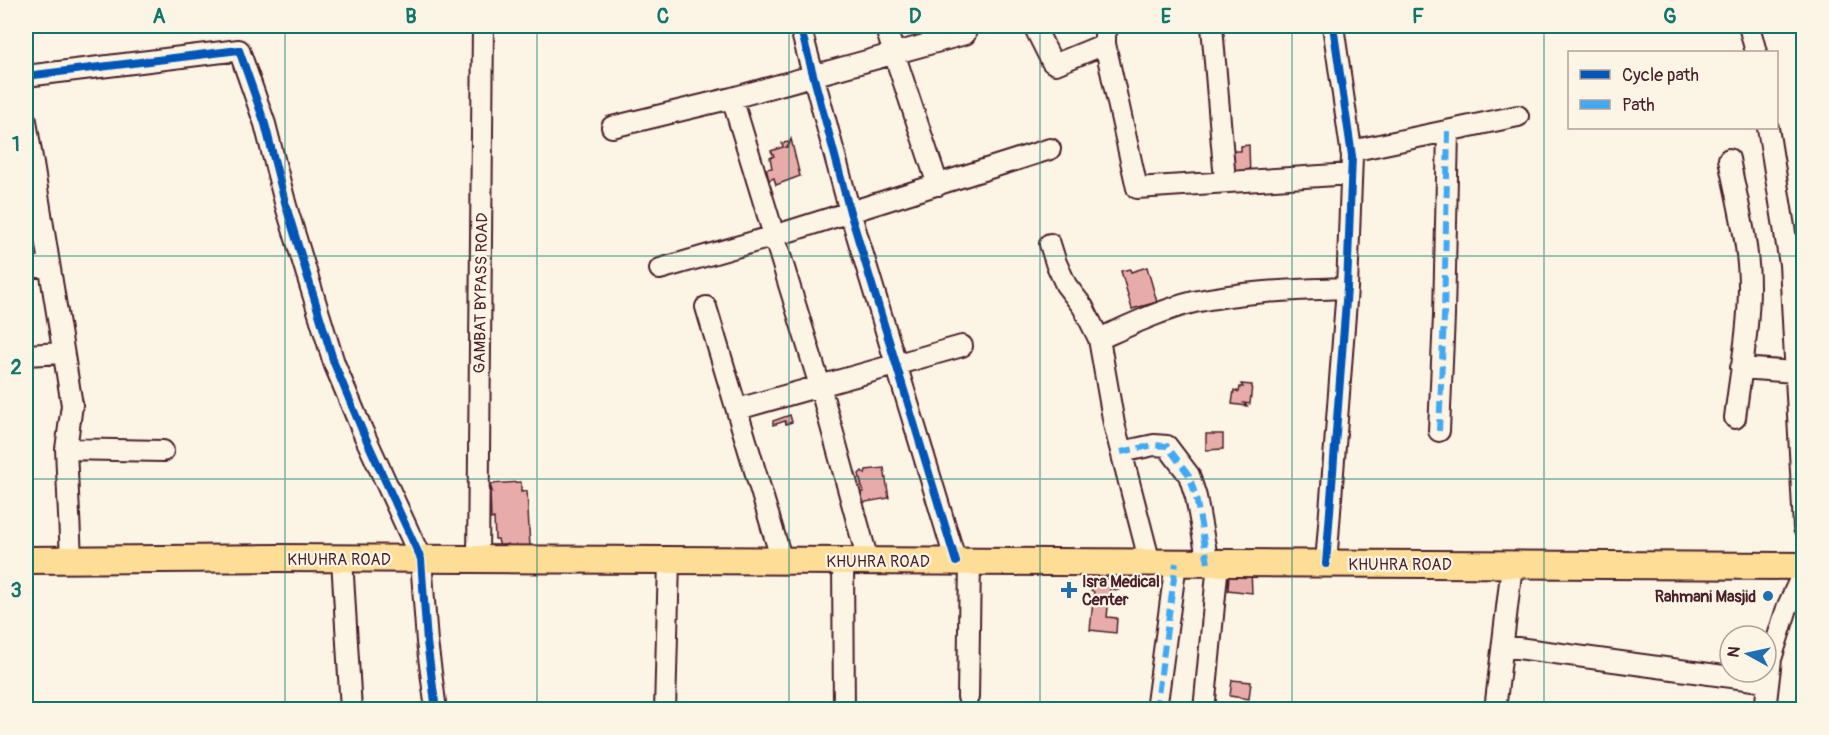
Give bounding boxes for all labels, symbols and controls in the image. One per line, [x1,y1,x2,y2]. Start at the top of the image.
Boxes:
text: A [153,4,166,29]
text: B [405,4,417,29]
text: C [657,4,669,29]
text: D [909,4,922,29]
text: E [1161,4,1172,29]
text: F [1412,4,1424,29]
text: G [1663,4,1677,29]
legend [1568,51,1778,129]
text: Cycle path [1622,64,1699,87]
text: Path [1622,94,1655,117]
text: 1 [12,132,20,157]
street label: GAMBAT BYPASS ROAD [470,212,492,374]
text: 2 [10,355,22,380]
street label: KHUHRA ROAD [287,550,391,570]
street label: KHUHRA ROAD [826,552,930,572]
street label: KHUHRA ROAD [1348,555,1452,575]
place label: Isra Medical Center [1082,572,1160,610]
text: 3 [10,578,22,603]
marker: Isra Medical Center [1060,581,1078,599]
place label: Rahmani Masjid [1655,587,1756,607]
marker: Rahmani Masjid [1761,589,1775,603]
north arrow [1718,624,1778,684]
text: N [1723,645,1745,659]

